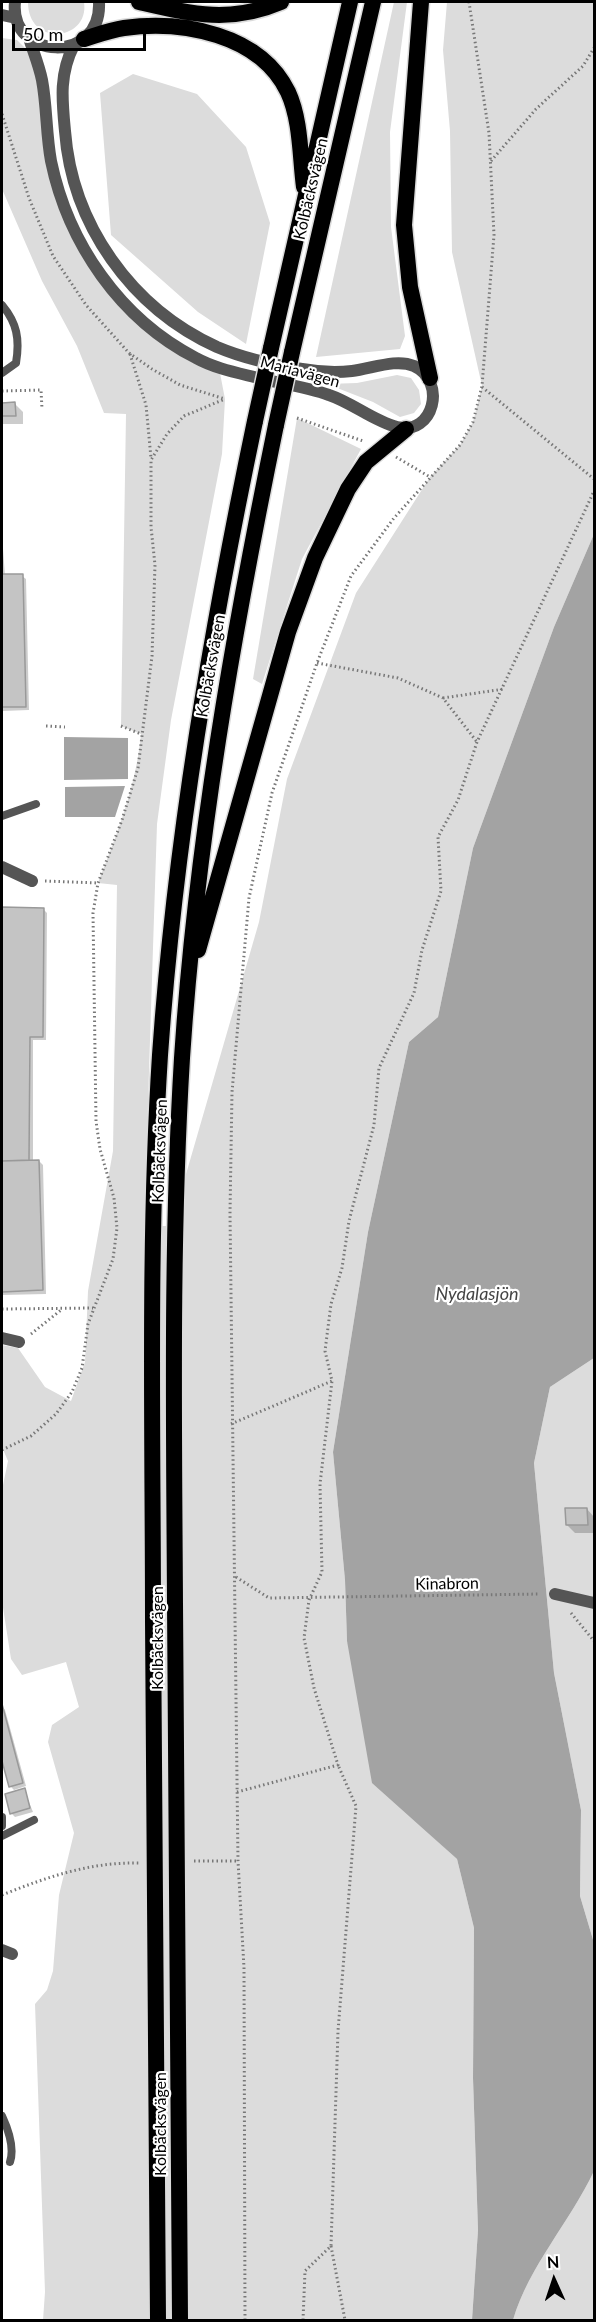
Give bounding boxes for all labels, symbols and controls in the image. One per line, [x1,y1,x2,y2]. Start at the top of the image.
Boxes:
scale bar [15,12,148,50]
text: 50 m [23,23,63,45]
street label: Kolbäcksvägen [290,136,332,242]
street label: Mariavägen [258,352,342,392]
street label: Kolbäcksvägen [193,613,229,719]
street label: Kolbäcksvägen [149,1099,171,1203]
water label: Nydalasjön [435,1283,519,1305]
street label: Kinabron [415,1574,479,1594]
street label: Kolbäcksvägen [148,1586,168,1690]
street label: Kolbäcksvägen [151,2072,171,2176]
north arrow [524,2250,584,2310]
text: N [546,2252,560,2271]

